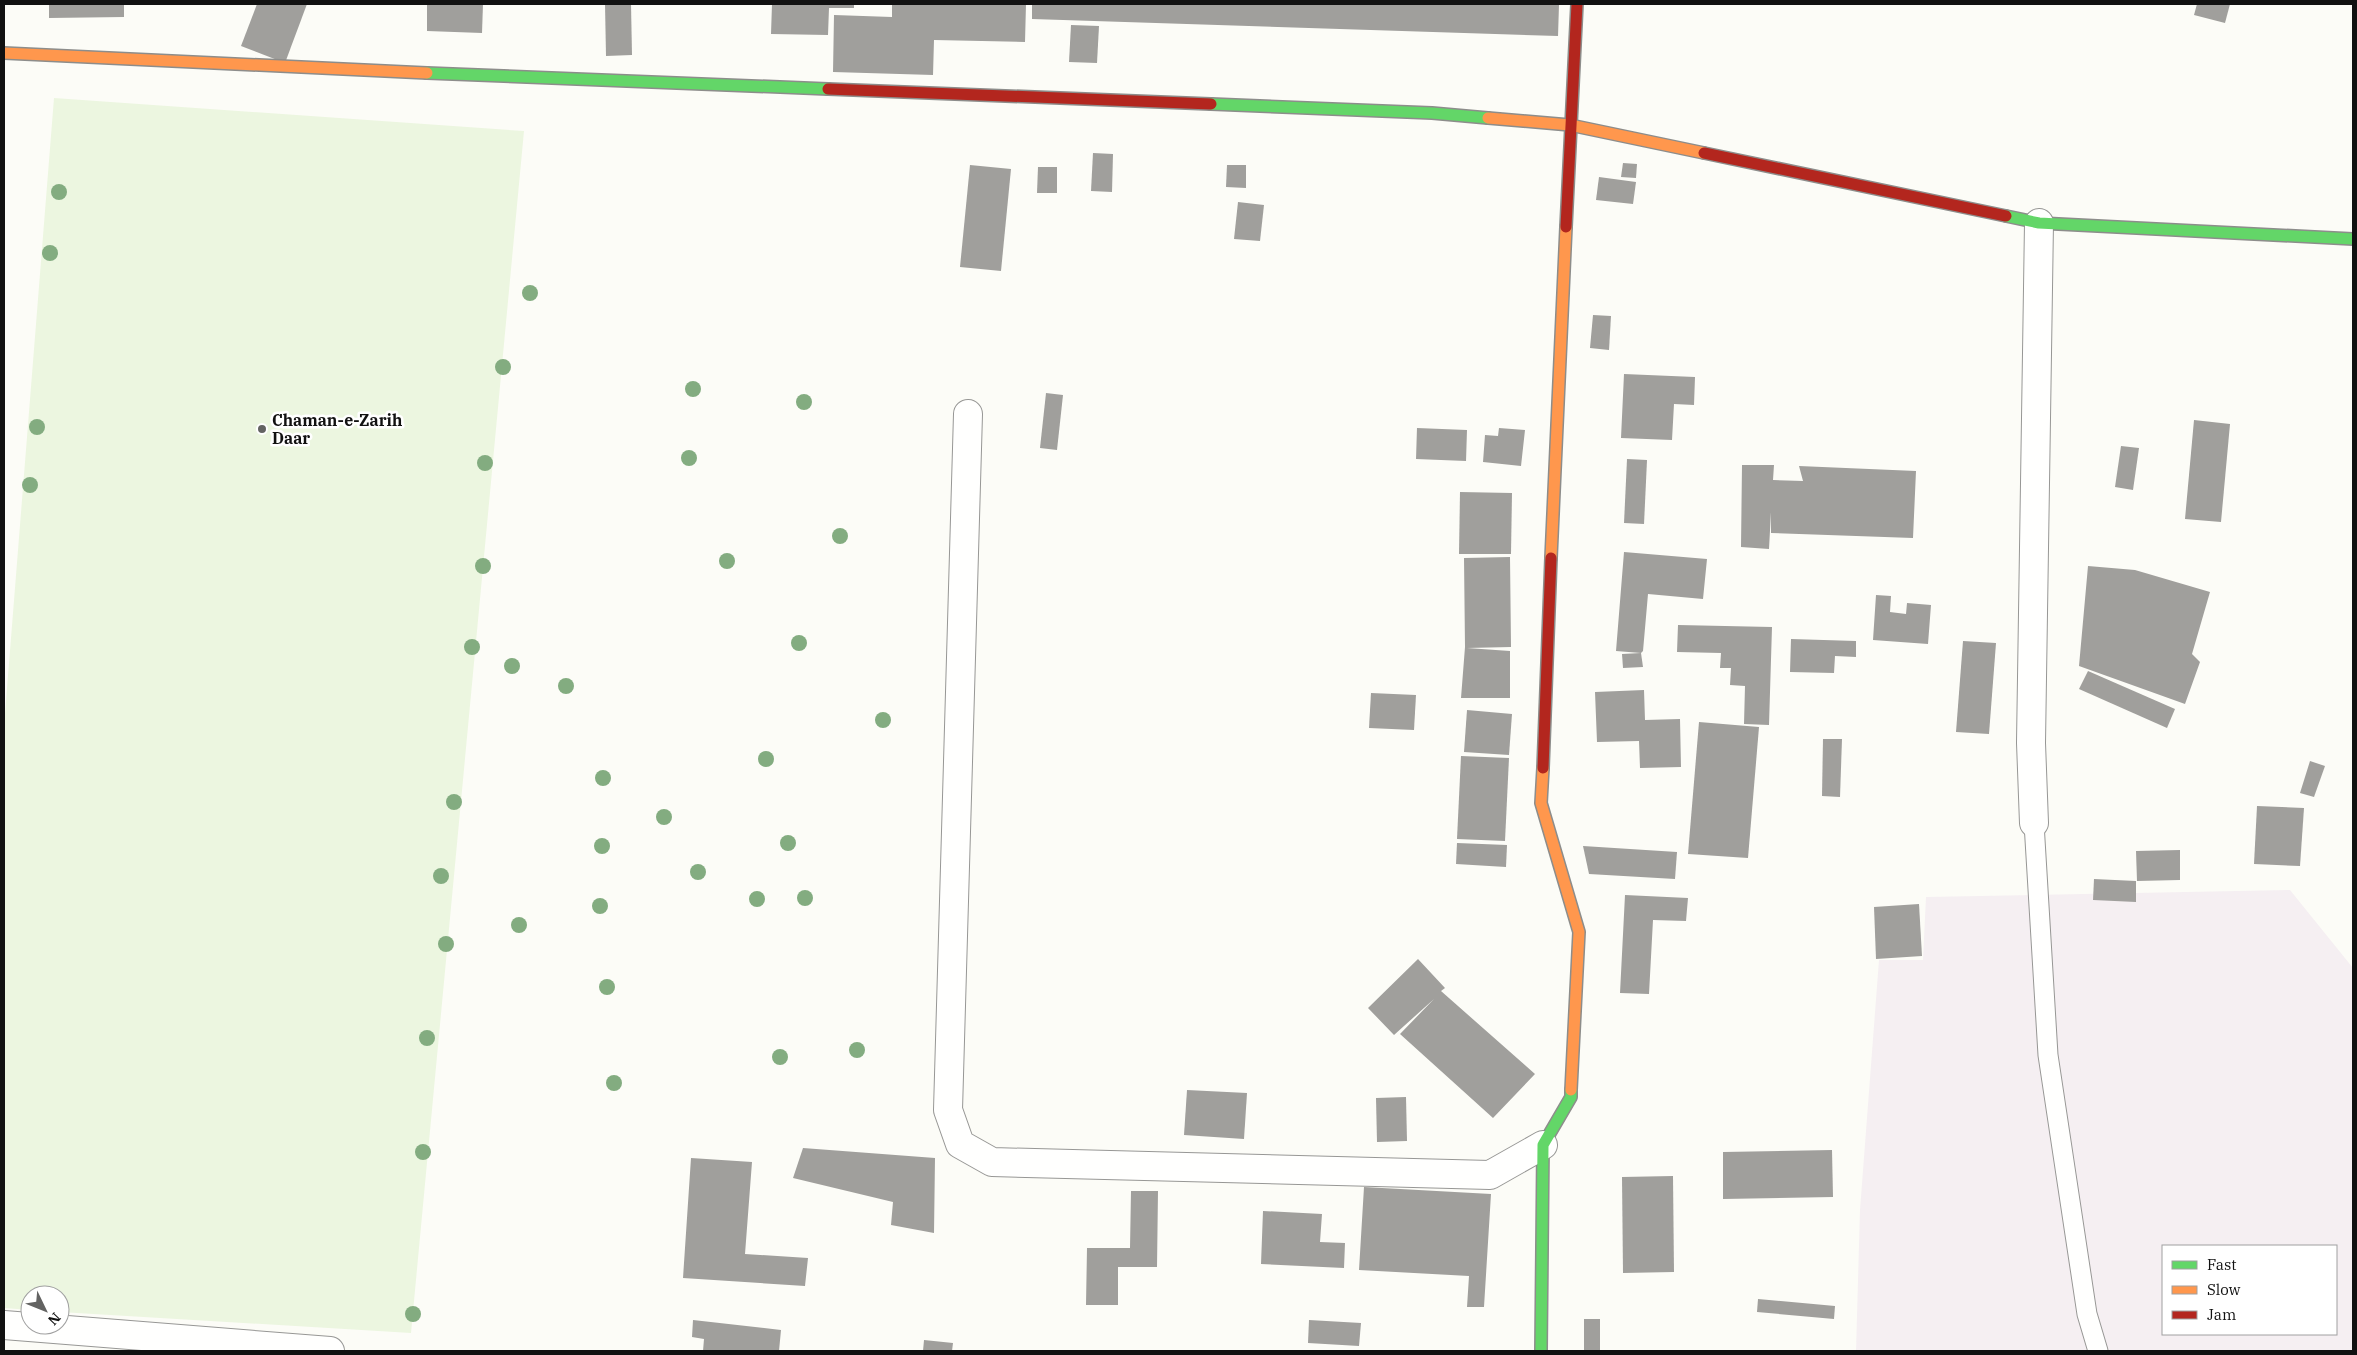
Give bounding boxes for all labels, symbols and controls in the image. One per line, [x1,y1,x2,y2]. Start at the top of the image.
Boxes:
place label: Chaman-e-Zarih Daar [272,410,402,448]
marker: Chaman-e-Zarih Daar [256,423,268,435]
legend [2162,1245,2337,1335]
text: Fast [2207,1255,2237,1274]
text: Slow [2207,1280,2241,1299]
north arrow [20,1285,70,1335]
text: Jam [2207,1305,2236,1324]
text: N [44,1309,65,1329]

